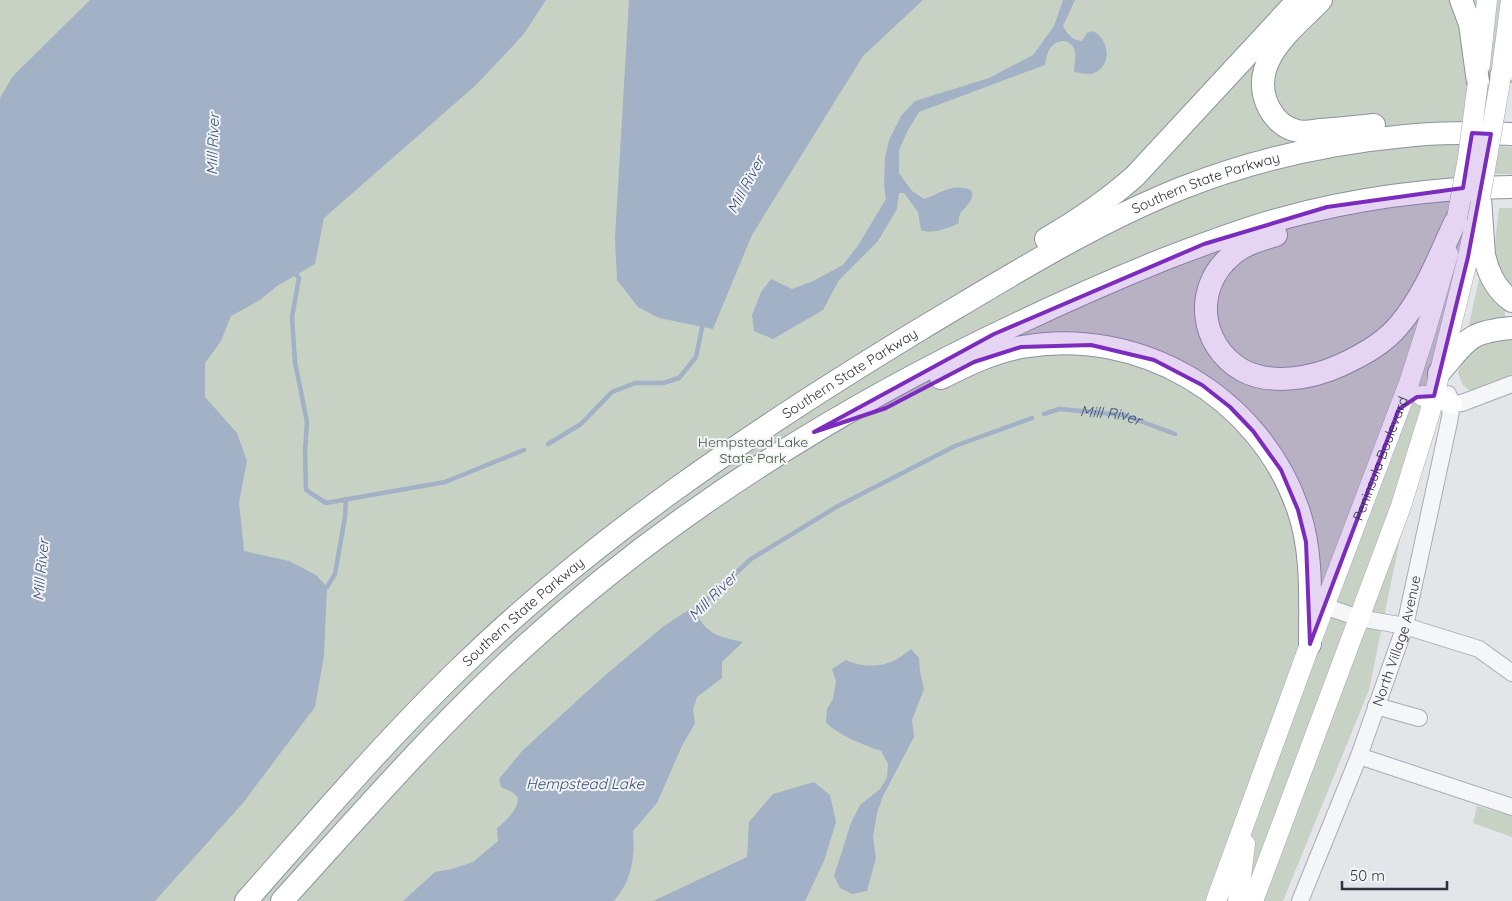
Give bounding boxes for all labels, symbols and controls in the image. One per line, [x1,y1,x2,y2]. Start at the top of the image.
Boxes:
water label: Mill River [202,110,223,175]
street label: Southern State Parkway [1129,148,1282,218]
water label: Mill River [723,151,770,217]
street label: Southern State Parkway [779,324,921,423]
street label: Peninsula Boulevard [1349,394,1412,523]
water label: Mill River [1079,401,1146,430]
park label: Hempstead Lake State Park [698,433,808,467]
water label: Mill River [28,536,53,602]
street label: Southern State Parkway [458,553,588,670]
water label: Mill River [684,565,743,624]
street label: North Village Avenue [1368,574,1425,709]
water label: Hempstead Lake [526,774,645,793]
scale bar [1342,858,1447,890]
text: 50 m [1350,866,1385,885]

